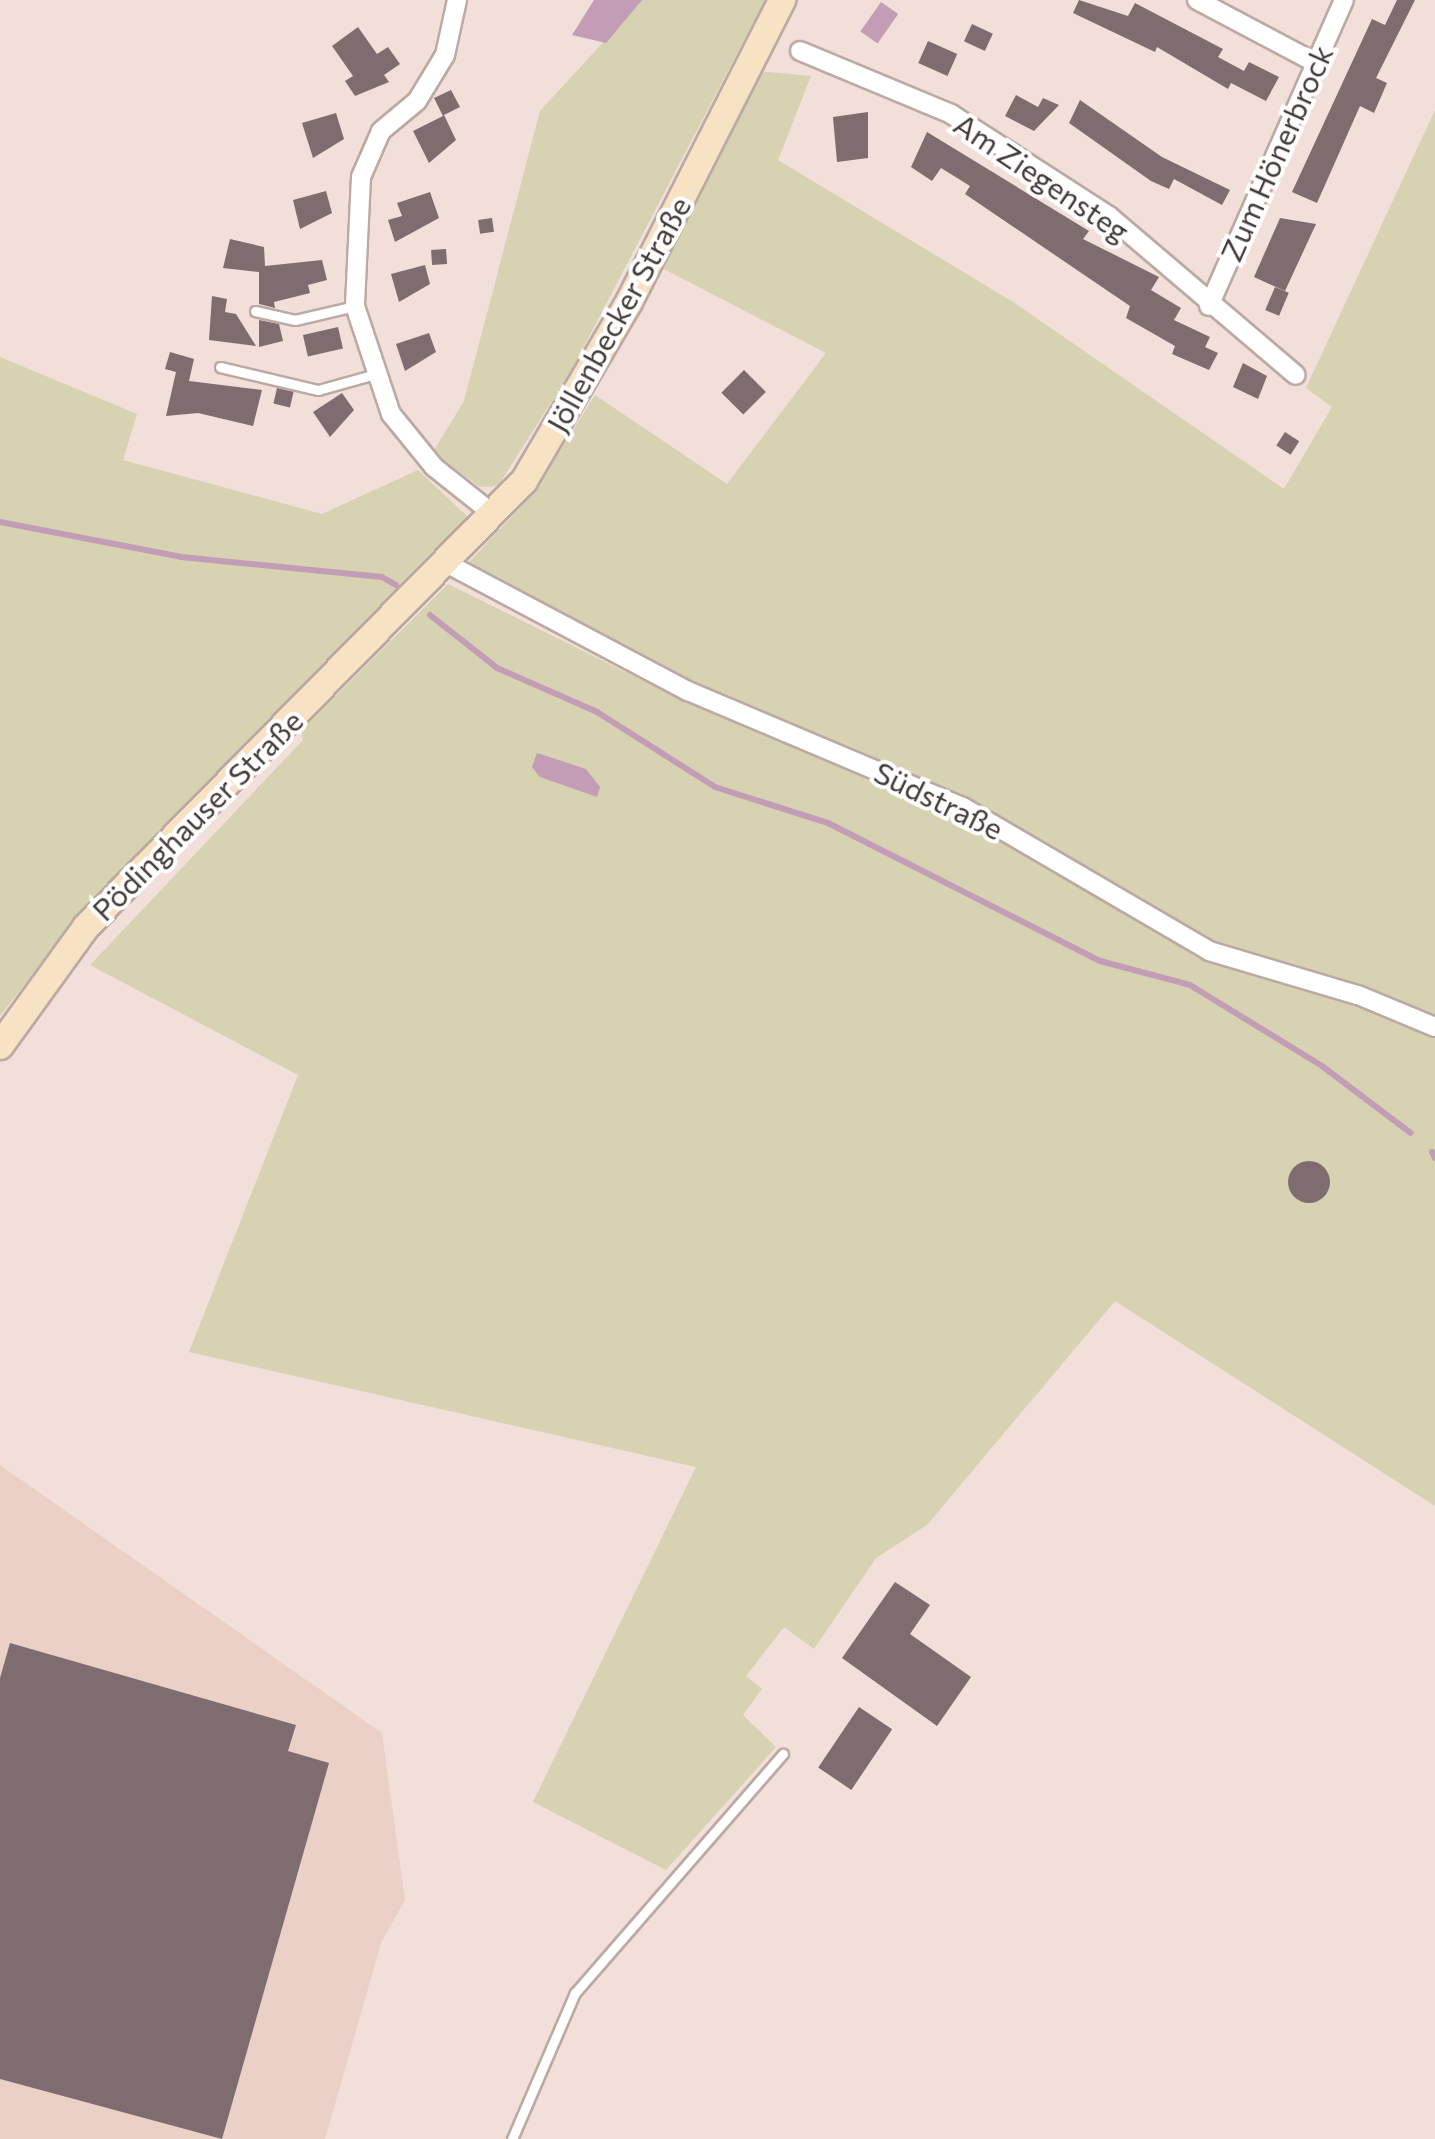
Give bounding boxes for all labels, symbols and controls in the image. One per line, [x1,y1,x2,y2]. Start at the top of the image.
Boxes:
street label: Zum Hönerbrock [1212,39,1340,267]
street label: Am Ziegensteg [948,105,1136,249]
street label: Jöllenbecker Straße [538,190,698,438]
street label: Pödinghauser Straße [84,702,310,928]
street label: Südstraße [869,753,1009,847]

